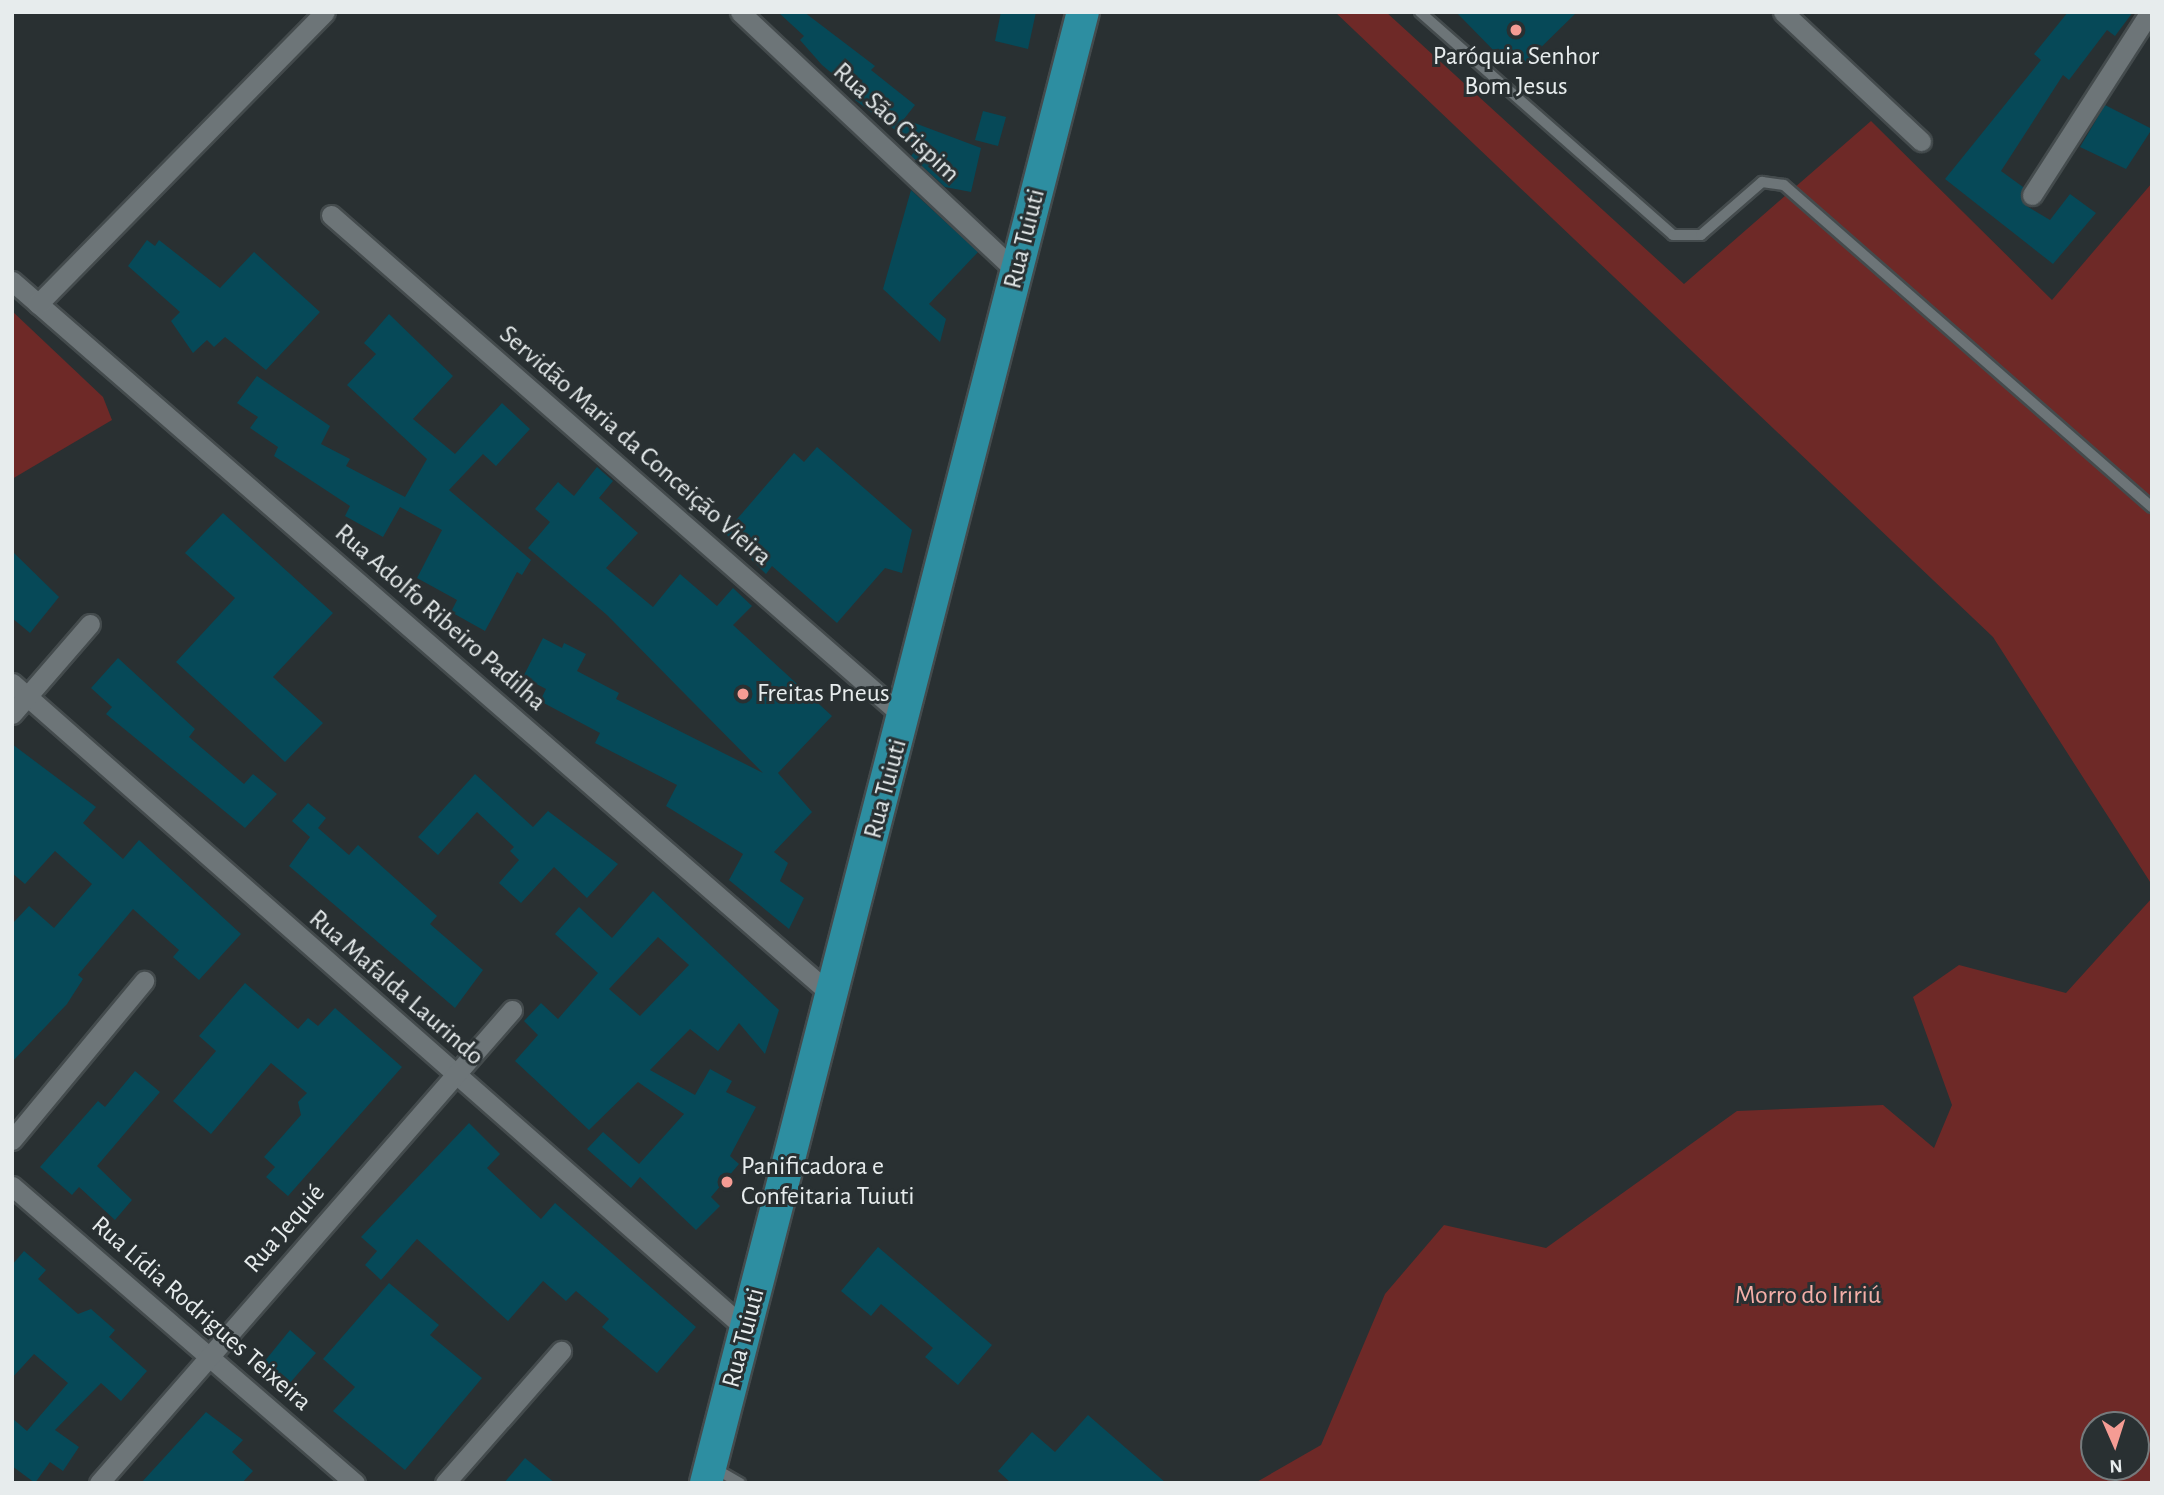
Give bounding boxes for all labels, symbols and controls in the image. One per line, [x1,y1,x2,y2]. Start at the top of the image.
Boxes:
marker: Paróquia Senhor Bom Jesus [1508,22,1524,38]
place label: Paróquia Senhor Bom Jesus [1433,41,1599,102]
street label: Rua São Crispim [826,56,966,190]
street label: Rua Tuiuti [998,186,1052,292]
street label: Servidão Maria da Conceição Vieira [493,319,777,573]
street label: Rua Adolfo Ribeiro Padilha [328,518,552,718]
place label: Freitas Pneus [757,678,890,710]
marker: Freitas Pneus [735,686,751,702]
street label: Rua Tuiuti [858,736,914,842]
street label: Rua Mafalda Laurindo [302,904,490,1072]
place label: Panificadora e Confeitaria Tuiuti [741,1151,915,1212]
marker: Panificadora e Confeitaria Tuiuti [719,1174,735,1190]
street label: Rua Jequié [238,1178,332,1280]
street label: Rua Lídia Rodrigues Teixeira [85,1210,317,1418]
park label: Morro do Iririú [1735,1280,1881,1312]
street label: Rua Tuiuti [716,1285,772,1391]
north arrow [2080,1411,2150,1481]
text: N [2109,1456,2123,1475]

